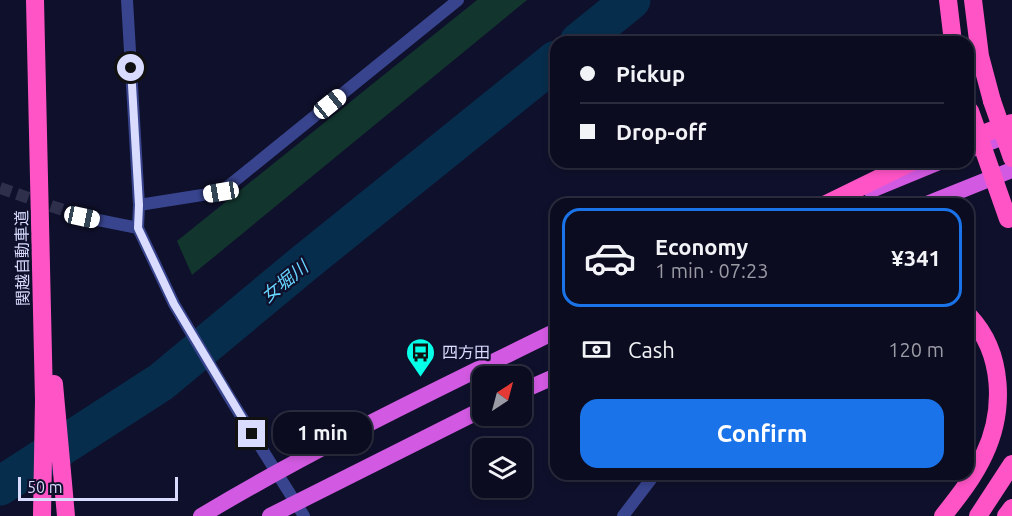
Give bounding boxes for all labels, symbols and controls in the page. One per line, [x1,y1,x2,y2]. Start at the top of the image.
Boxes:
route start [117,54,144,81]
text: Pickup [616,61,685,86]
car [310,86,350,122]
text: Drop-off [616,119,706,144]
car [202,180,240,204]
car [63,204,101,230]
street label: 関越自動車道 [12,210,32,306]
icon: car [583,231,637,285]
text: Economy [655,234,748,259]
text: ¥341 [891,245,941,270]
water label: 女堀川 [257,255,313,306]
text: 1 min · 07:23 [655,259,769,282]
icon: cash [580,333,613,366]
bus stop icon: 四方田 [405,336,437,378]
text: Cash [628,337,675,362]
text: 120 m [888,338,944,361]
place label: 四方田 [442,343,490,361]
north arrow [472,366,532,426]
map controls [472,366,532,498]
button: Confirm [580,399,944,468]
callout: 1 min [273,413,372,455]
route end [238,420,265,447]
text: 1 min [297,421,348,444]
button: layers [472,438,532,498]
scale bar [18,474,178,502]
text: 50 m [27,478,63,496]

